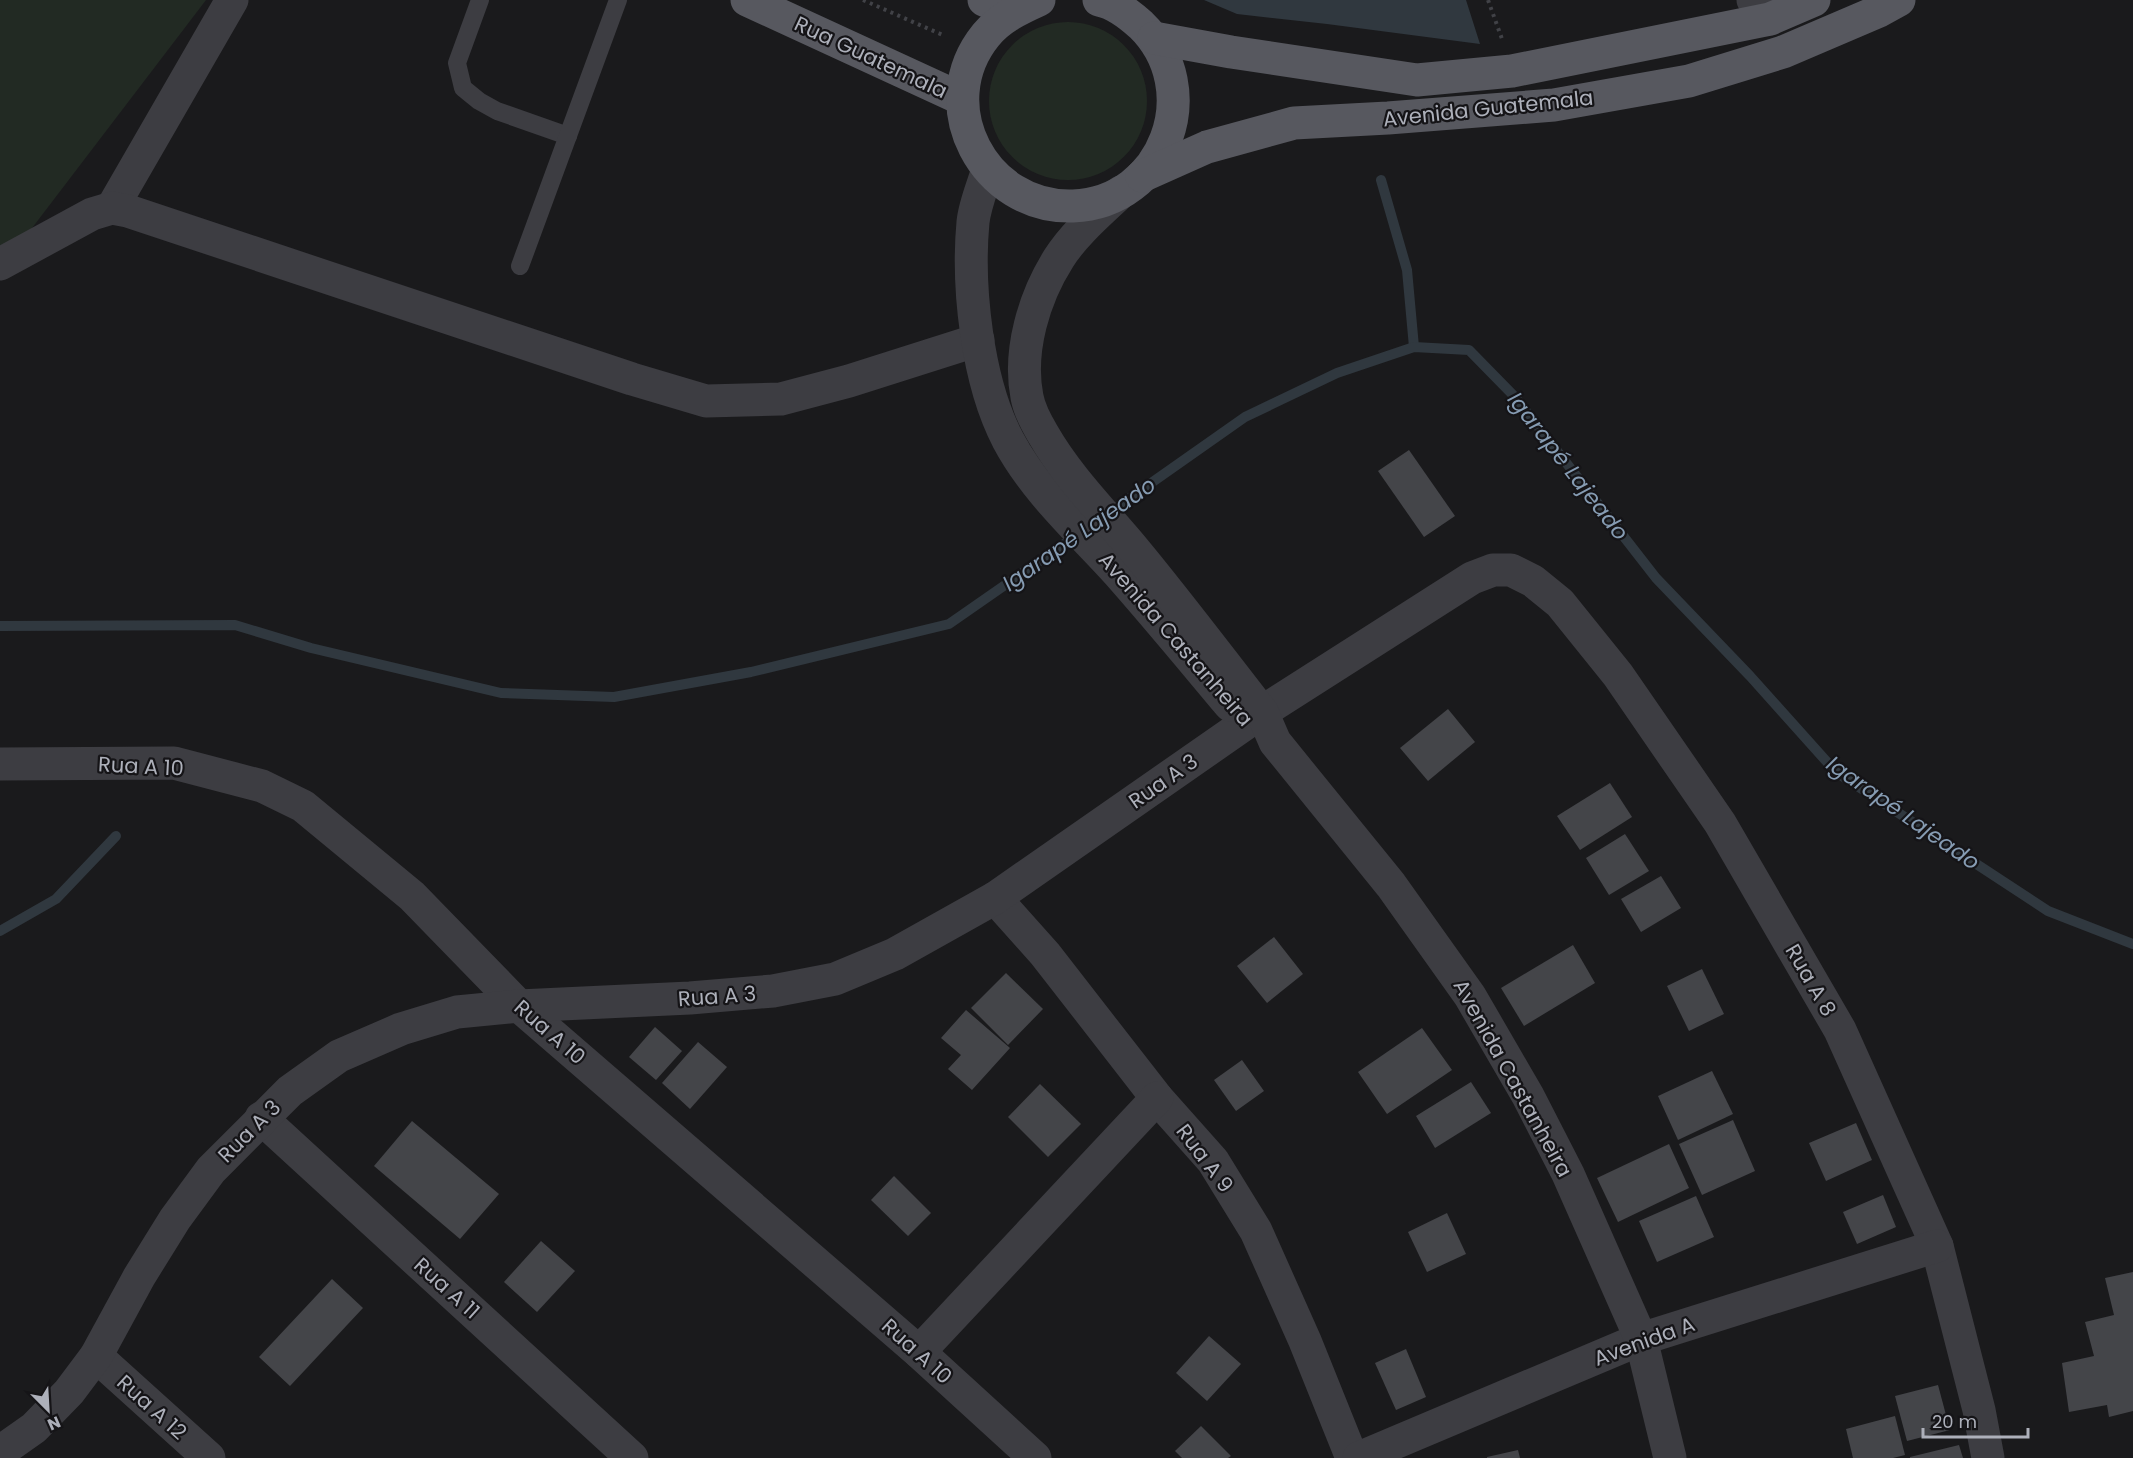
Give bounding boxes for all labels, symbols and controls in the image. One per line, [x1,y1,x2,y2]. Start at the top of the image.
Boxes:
street label: Rua Guatemala [790,9,952,105]
street label: Avenida Guatemala [1381,83,1595,133]
water label: Igarapé Lajeado [1500,385,1636,547]
water label: Igarapé Lajeado [996,470,1162,598]
street label: Avenida Castanheira [1092,546,1260,732]
street label: Rua A 3 [1123,747,1203,815]
street label: Rua A 10 [97,749,185,783]
water label: Igarapé Lajeado [1820,749,1986,877]
street label: Rua A 8 [1779,939,1843,1021]
street label: Avenida Castanheira [1447,974,1579,1182]
street label: Rua A 3 [677,979,757,1013]
street label: Rua A 10 [508,993,592,1071]
street label: Rua A 3 [211,1093,287,1169]
street label: Rua A 9 [1170,1118,1240,1198]
street label: Rua A 11 [408,1251,486,1325]
street label: Avenida A [1589,1309,1699,1373]
street label: Rua A 10 [875,1312,959,1390]
street label: Rua A 12 [111,1368,193,1446]
north arrow [18,1380,78,1440]
scale bar [1923,1401,2028,1439]
text: 20 m [1932,1409,1977,1434]
text: N [44,1410,64,1436]

